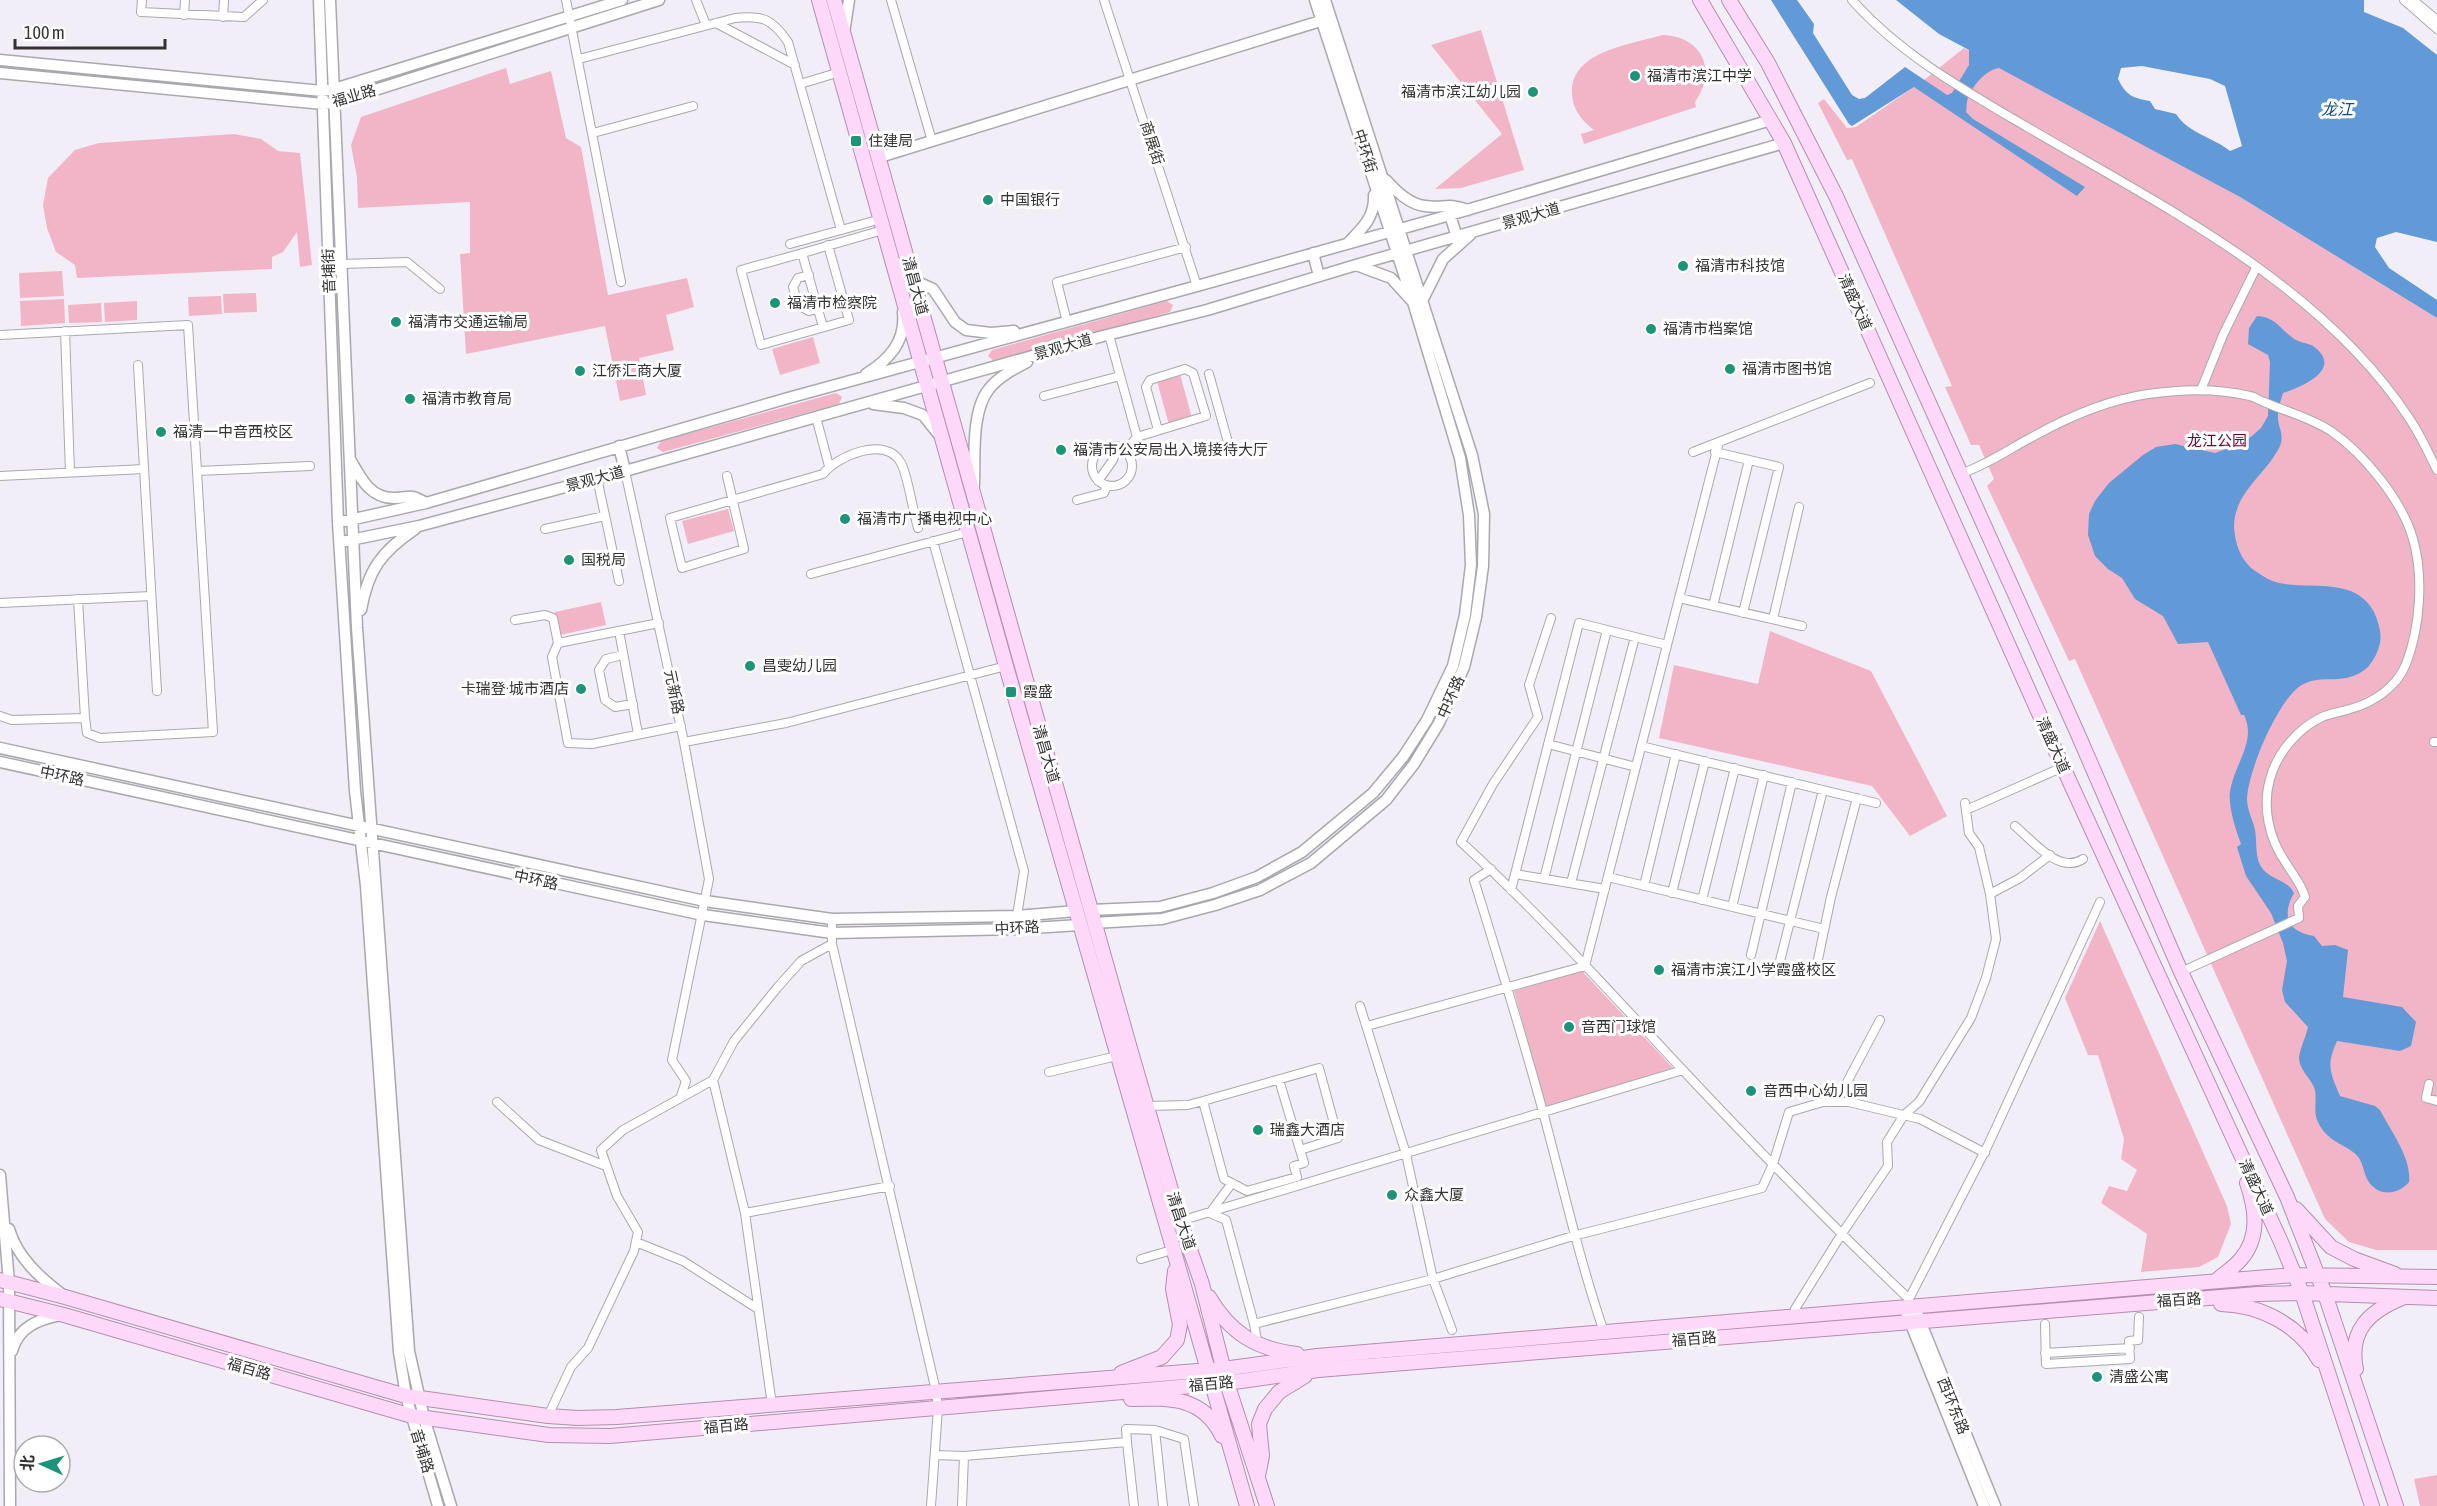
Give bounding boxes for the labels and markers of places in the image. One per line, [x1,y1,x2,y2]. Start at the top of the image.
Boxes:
place label: 福清市滨江中学 [1647,67,1752,84]
marker: 福清市滨江中学 [1628,69,1642,83]
place label: 福清市滨江幼儿园 [1401,83,1521,100]
marker: 福清市滨江幼儿园 [1526,85,1540,99]
place label: 住建局 [868,132,913,149]
marker: 住建局 [849,134,863,148]
place label: 中国银行 [1000,191,1060,208]
marker: 中国银行 [981,193,995,207]
place label: 福清市科技馆 [1695,257,1785,274]
marker: 福清市科技馆 [1676,259,1690,273]
place label: 福清市检察院 [787,294,877,311]
marker: 福清市检察院 [768,296,782,310]
place label: 福清市交通运输局 [408,313,528,330]
marker: 福清市交通运输局 [389,315,403,329]
place label: 福清市档案馆 [1663,320,1753,337]
marker: 福清市档案馆 [1644,322,1658,336]
place label: 福清市图书馆 [1742,360,1832,377]
place label: 江侨汇商大厦 [592,362,682,379]
marker: 福清市图书馆 [1723,362,1737,376]
marker: 江侨汇商大厦 [573,364,587,378]
place label: 福清市教育局 [422,390,512,407]
marker: 福清市教育局 [403,392,417,406]
place label: 福清一中音西校区 [173,423,293,440]
marker: 福清一中音西校区 [154,425,168,439]
place label: 福清市公安局出入境接待大厅 [1073,441,1268,458]
marker: 福清市公安局出入境接待大厅 [1054,443,1068,457]
place label: 福清市广播电视中心 [857,510,992,527]
marker: 福清市广播电视中心 [838,512,852,526]
place label: 国税局 [581,551,626,568]
marker: 国税局 [562,553,576,567]
place label: 昌雯幼儿园 [762,657,837,674]
marker: 昌雯幼儿园 [743,659,757,673]
place label: 卡瑞登·城市酒店 [461,680,569,697]
marker: 卡瑞登·城市酒店 [574,682,588,696]
place label: 霞盛 [1023,683,1053,700]
marker: 霞盛 [1004,685,1018,699]
place label: 福清市滨江小学霞盛校区 [1671,961,1836,978]
marker: 福清市滨江小学霞盛校区 [1652,963,1666,977]
place label: 音西门球馆 [1581,1018,1656,1035]
marker: 音西门球馆 [1562,1020,1576,1034]
place label: 音西中心幼儿园 [1763,1082,1868,1099]
marker: 音西中心幼儿园 [1744,1084,1758,1098]
place label: 瑞鑫大酒店 [1270,1121,1345,1138]
marker: 瑞鑫大酒店 [1251,1123,1265,1137]
place label: 众鑫大厦 [1404,1186,1464,1203]
marker: 众鑫大厦 [1385,1188,1399,1202]
place label: 清盛公寓 [2109,1368,2169,1385]
marker: 清盛公寓 [2090,1370,2104,1384]

